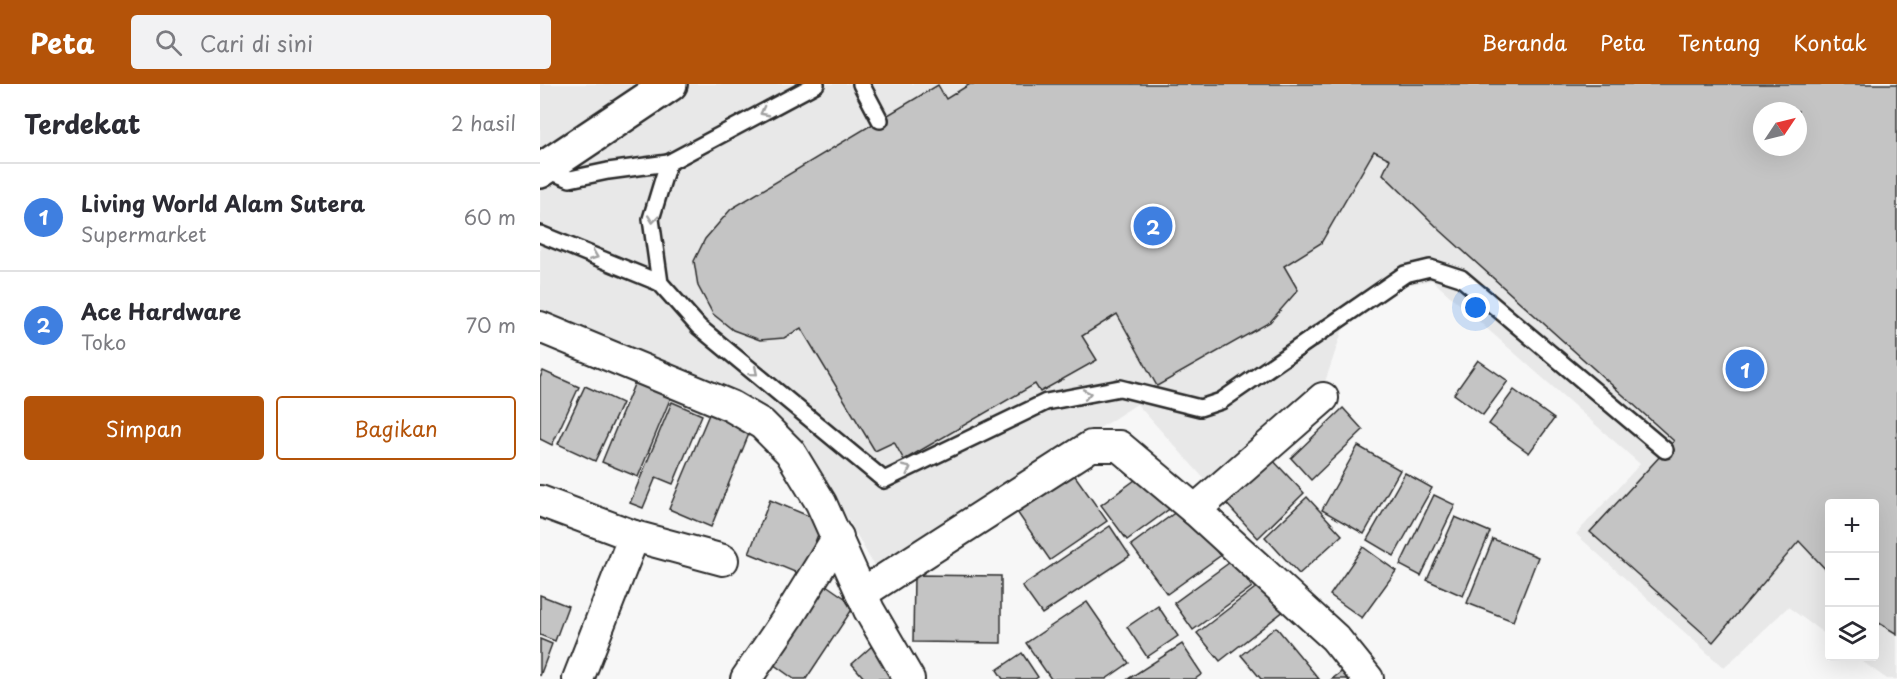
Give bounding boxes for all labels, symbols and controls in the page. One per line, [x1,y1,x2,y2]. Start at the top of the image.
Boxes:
search box [131,15,551,69]
text: Peta [30,21,95,64]
icon: search [152,26,185,59]
text: Cari di sini [200,26,313,59]
text: Beranda [1482,26,1567,58]
text: Peta [1600,26,1645,58]
text: Tentang [1678,26,1760,58]
text: Kontak [1793,26,1867,58]
north arrow [1753,102,1807,156]
text: Terdekat [24,104,141,143]
one-way arrow [760,105,770,116]
text: 2 hasil [451,108,516,138]
text: Living World Alam Sutera [81,186,365,219]
text: 1 [39,202,48,232]
text: 60 m [464,202,516,232]
pin: 2 [1134,204,1172,248]
one-way arrow [647,214,660,224]
text: Supermarket [81,219,207,249]
one-way arrow [588,249,599,261]
your location [1461,293,1490,322]
text: Ace Hardware [81,294,241,327]
text: 2 [36,310,51,340]
text: 70 m [466,310,516,340]
text: Toko [81,327,126,357]
pin: 1 [1726,346,1764,392]
one-way arrow [747,365,758,376]
one-way arrow [1081,388,1091,401]
button: Simpan [24,396,264,460]
button: Bagikan [276,396,516,460]
one-way arrow [901,464,912,476]
map controls [1825,499,1879,661]
button: + [1825,499,1879,553]
button: − [1825,553,1879,607]
button: layers [1825,607,1879,661]

